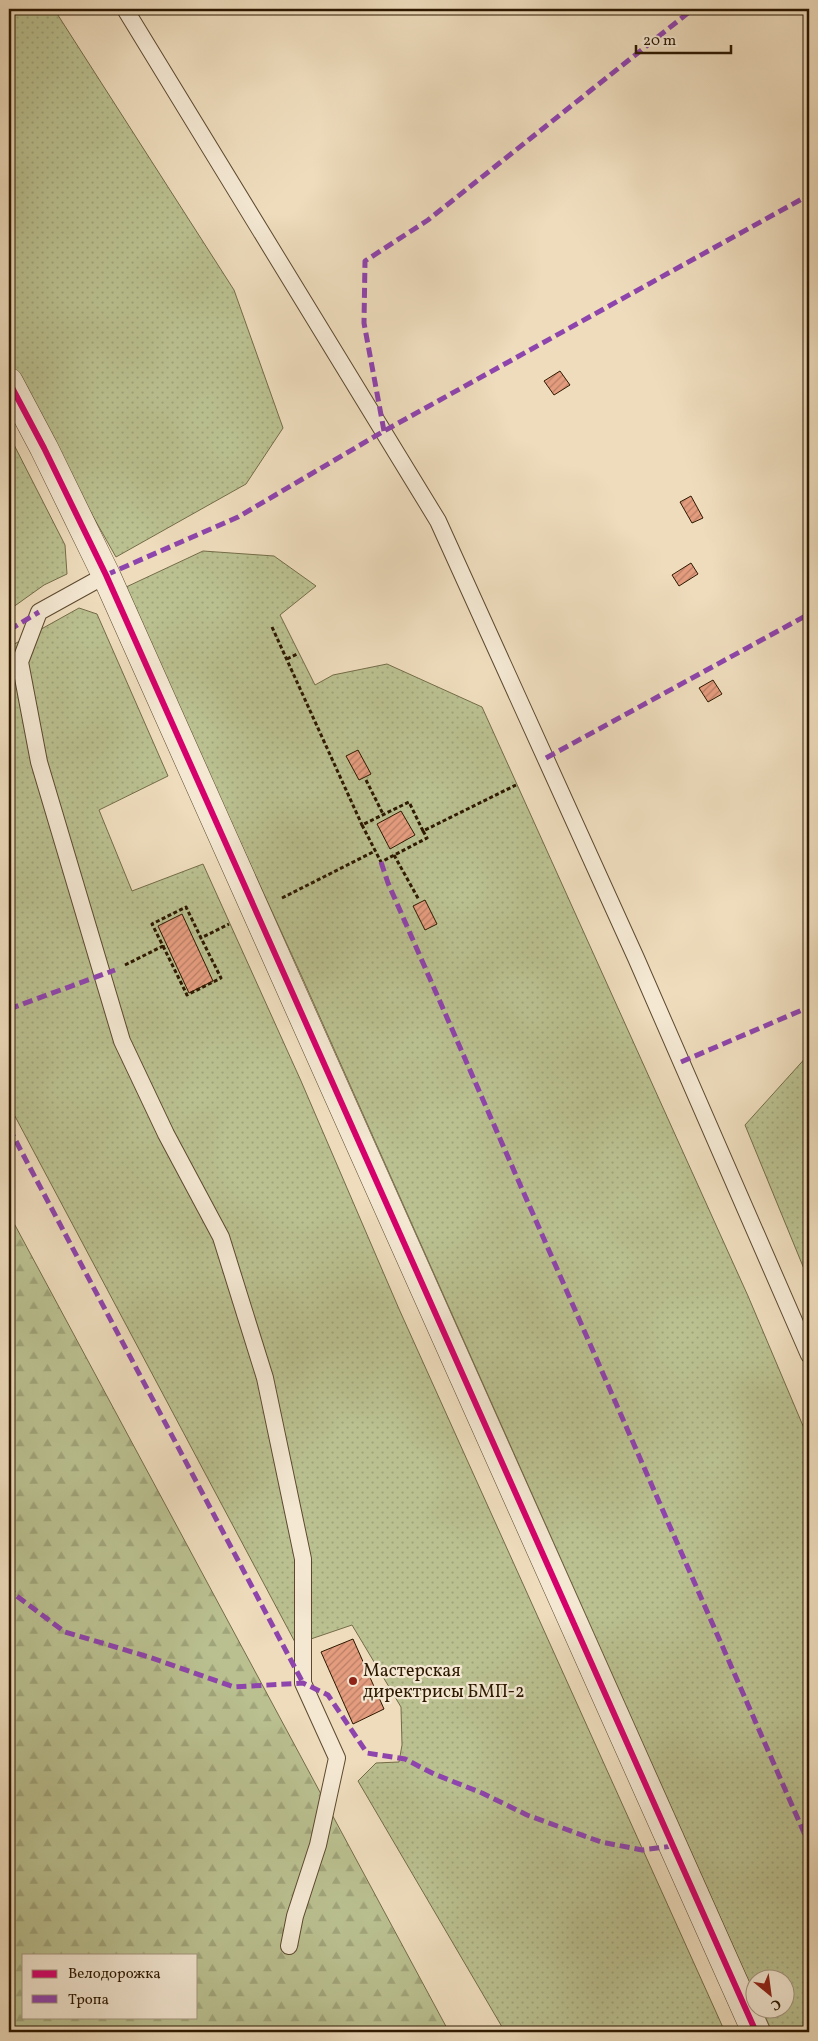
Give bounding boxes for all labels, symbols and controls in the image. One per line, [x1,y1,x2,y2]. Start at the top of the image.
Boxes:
scale bar [636,22,730,54]
text: 20 m [643,31,676,52]
place label: Мастерская директрисы БМП-2 [363,1659,525,1705]
marker: Мастерская директрисы БМП-2 [347,1675,359,1687]
legend [22,1954,198,2018]
text: Велодорожка [68,1964,161,1985]
north arrow [746,1968,796,2018]
text: Тропа [68,1990,109,2011]
text: С [767,1994,784,2015]

